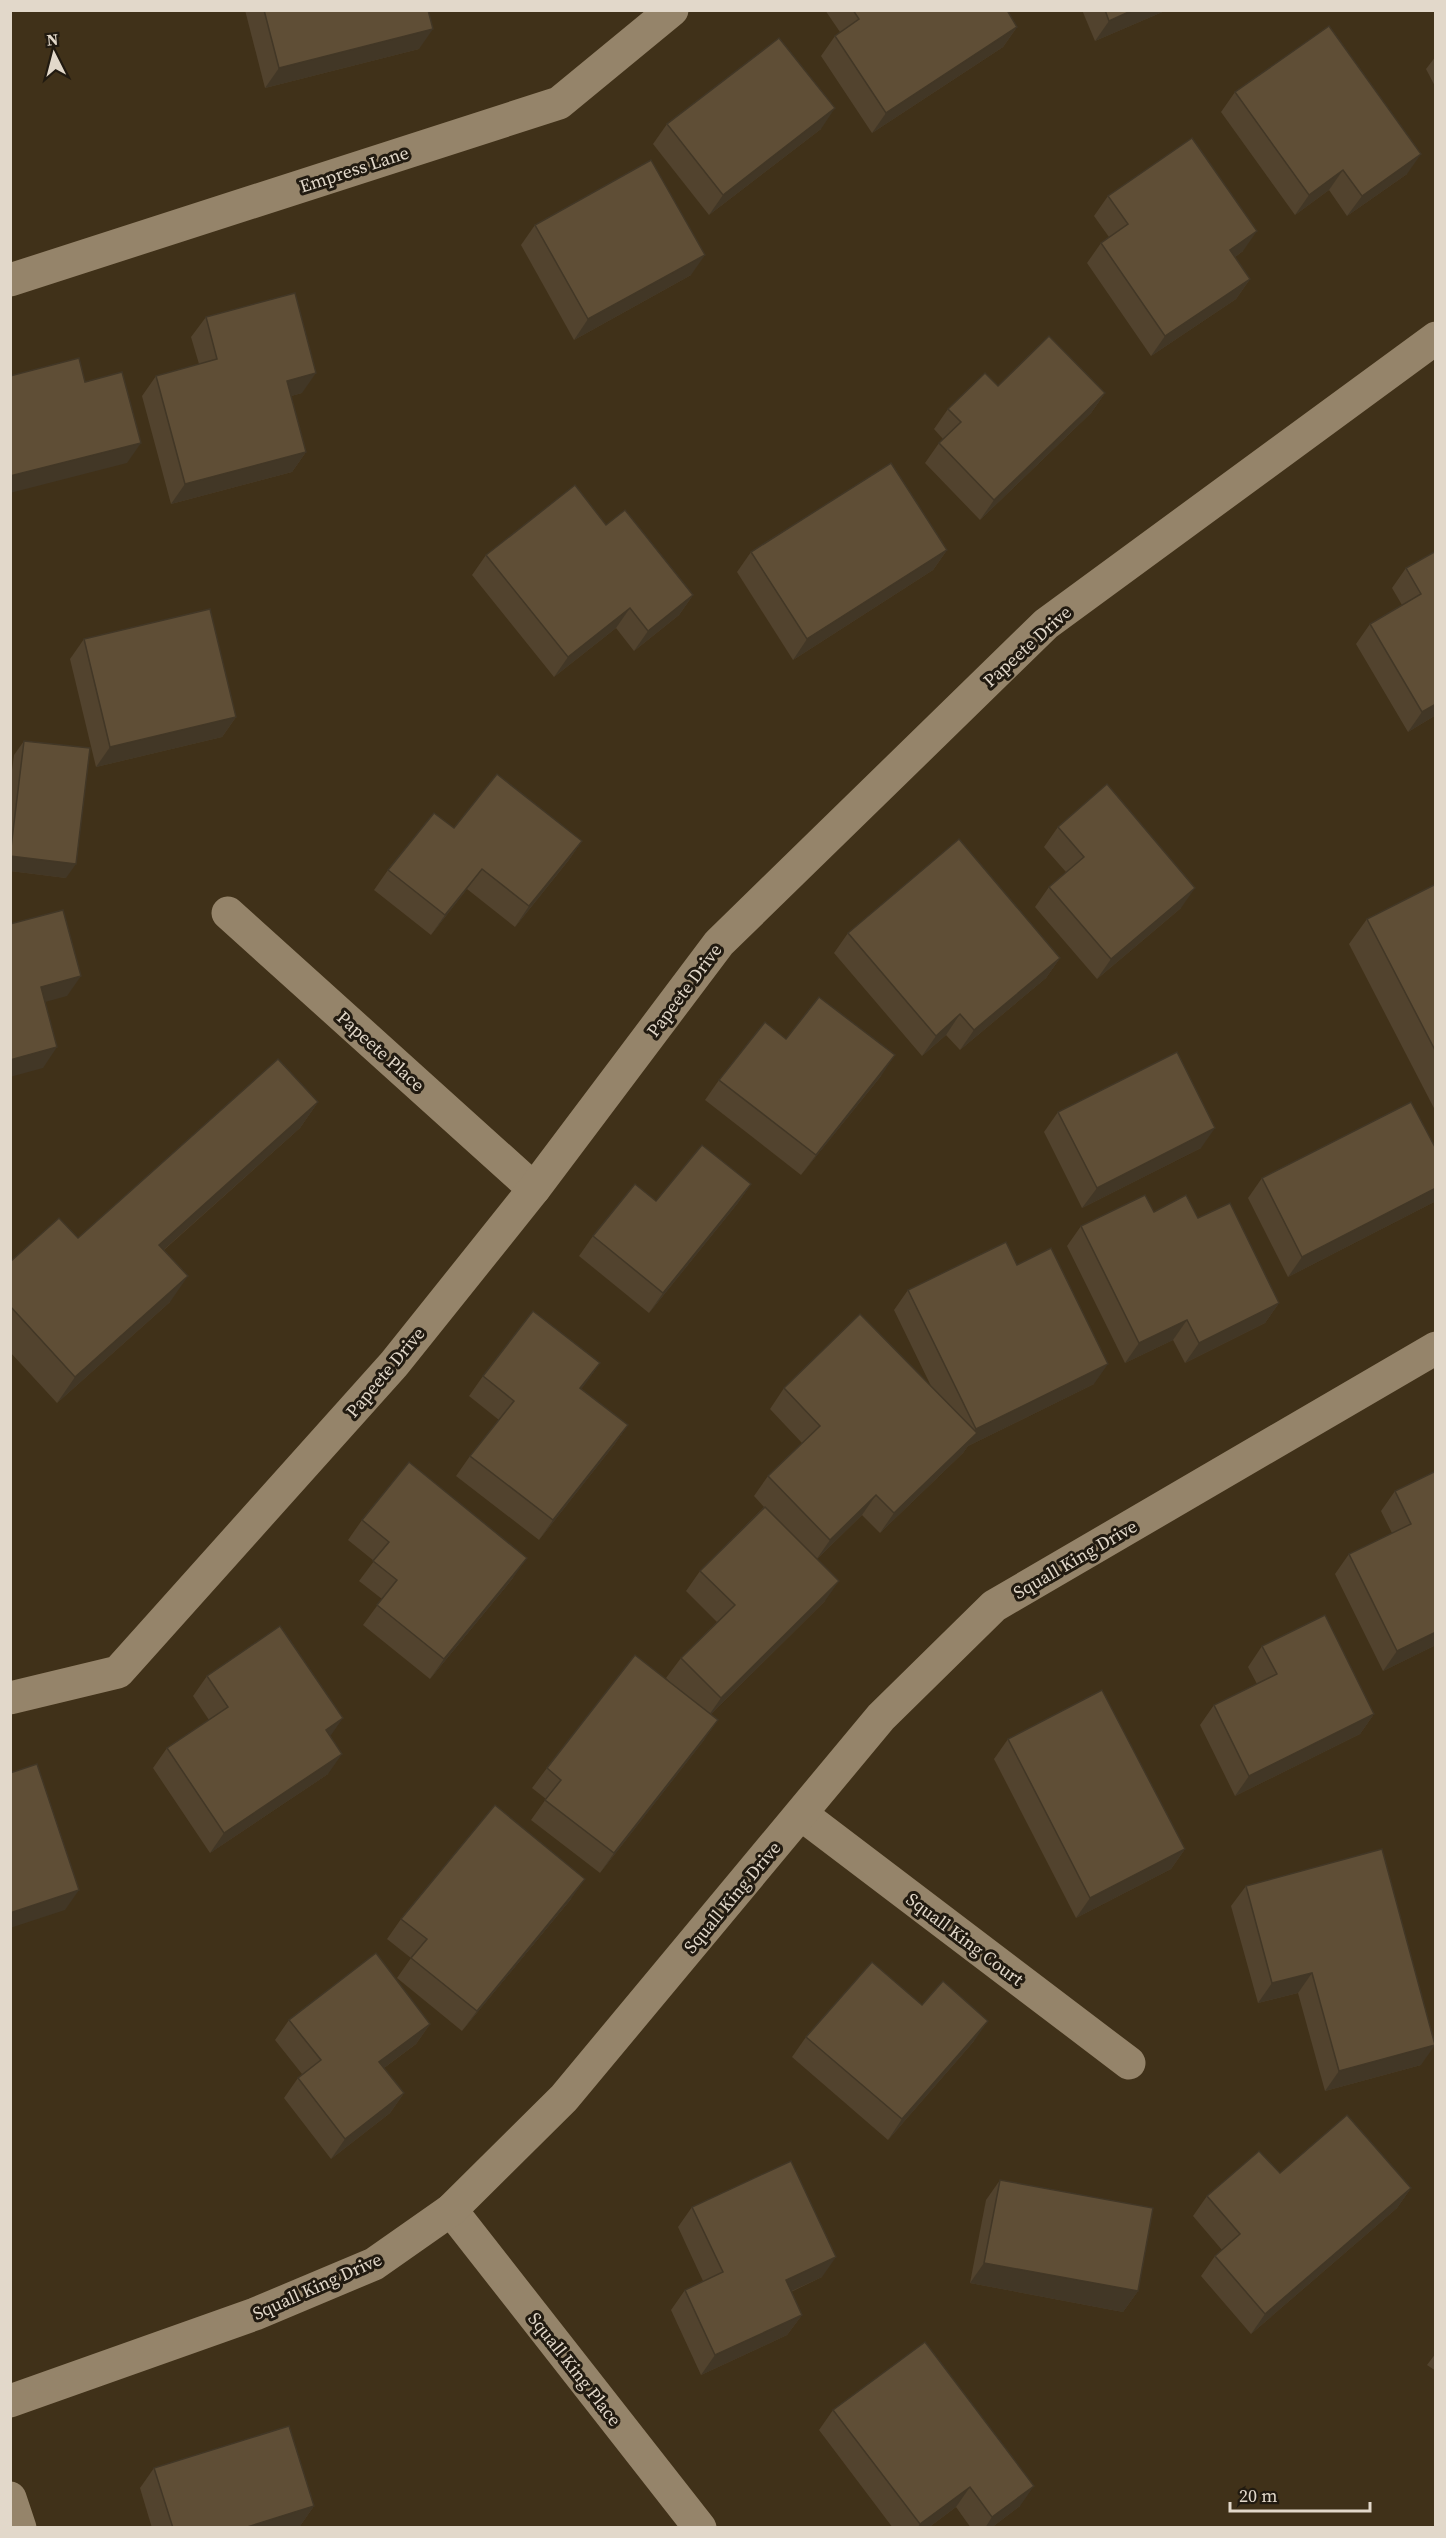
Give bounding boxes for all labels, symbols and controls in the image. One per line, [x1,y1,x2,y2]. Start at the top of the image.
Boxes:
north arrow [24,24,84,84]
text: N [45,27,60,51]
street label: Empress Lane [296,140,412,198]
street label: Papeete Drive [977,600,1077,692]
street label: Papeete Drive [641,938,727,1042]
street label: Papeete Place [332,1005,430,1097]
street label: Papeete Drive [340,1321,430,1423]
street label: Squall King Drive [1009,1513,1141,1605]
street label: Squall King Drive [678,1836,786,1958]
street label: Squall King Court [901,1887,1029,1991]
street label: Squall King Drive [248,2246,386,2326]
street label: Squall King Place [523,2307,627,2431]
scale bar [1230,2475,1370,2513]
text: 20 m [1239,2483,1277,2508]

